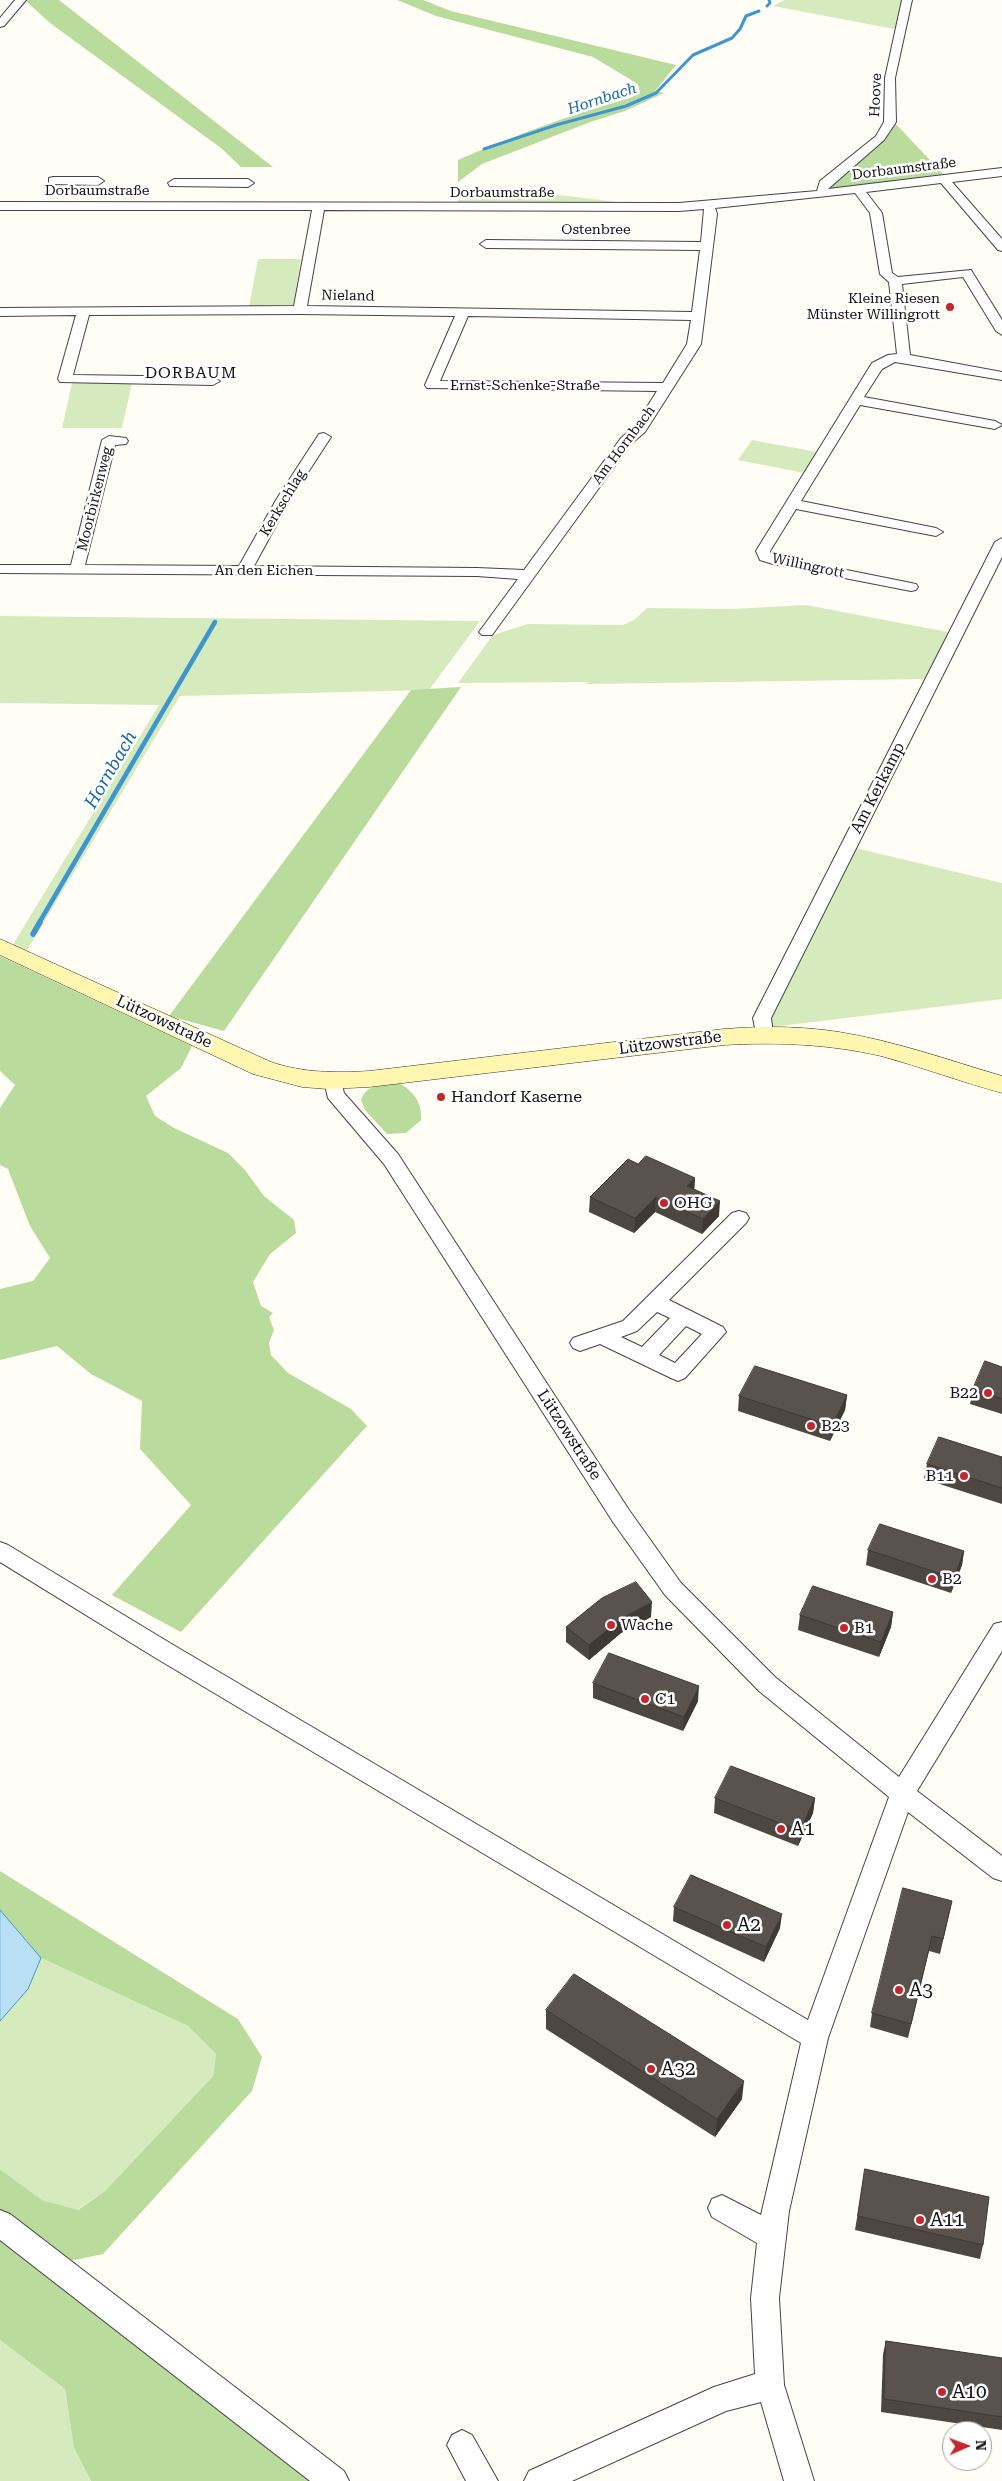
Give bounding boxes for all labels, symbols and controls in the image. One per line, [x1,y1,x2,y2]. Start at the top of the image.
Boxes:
street label: Hoove [866,73,886,117]
water label: Hornbach [565,79,639,119]
street label: Dorbaumstraße [851,154,957,184]
street label: Dorbaumstraße [45,183,149,199]
street label: Dorbaumstraße [450,185,554,201]
street label: Ostenbree [561,222,631,238]
street label: Nieland [321,287,375,305]
place label: Kleine Riesen Münster Willingrott [807,291,940,324]
marker: Kleine Riesen Münster Willingrott [944,301,956,313]
district label: DORBAUM [144,363,238,383]
street label: Ernst-Schenke-Straße [450,378,600,394]
street label: Am Hornbach [589,402,659,488]
street label: Moorbirkenweg [74,445,116,553]
street label: Kerkschlag [256,466,310,540]
street label: Willingrott [770,550,846,582]
street label: An den Eichen [215,563,313,579]
water label: Hornbach [80,728,142,812]
street label: Am Kerkamp [847,739,909,837]
street label: Lützowstraße [113,991,215,1053]
street label: Lützowstraße [617,1027,723,1059]
place label: Handorf Kaserne [451,1087,582,1107]
marker: Handorf Kaserne [435,1091,447,1103]
place label: OHG [674,1193,712,1213]
marker: OHG [658,1197,670,1209]
place label: B22 [949,1383,978,1403]
street label: Lützowstraße [533,1386,605,1484]
marker: B22 [982,1387,994,1399]
place label: B23 [821,1416,850,1436]
marker: B23 [805,1420,817,1432]
place label: B11 [925,1466,954,1486]
marker: B11 [958,1470,970,1482]
place label: B2 [942,1569,962,1589]
marker: B2 [926,1573,938,1585]
place label: Wache [621,1615,673,1635]
place label: B1 [854,1618,874,1638]
marker: Wache [605,1619,617,1631]
marker: B1 [838,1622,850,1634]
place label: C1 [655,1689,675,1709]
marker: C1 [639,1693,651,1705]
place label: A1 [791,1818,815,1840]
marker: A1 [775,1823,787,1835]
place label: A2 [737,1914,761,1936]
marker: A2 [721,1919,733,1931]
place label: A3 [909,1979,933,2001]
marker: A3 [893,1984,905,1996]
place label: A32 [661,2058,696,2080]
marker: A32 [645,2063,657,2075]
place label: A11 [930,2209,965,2231]
marker: A11 [914,2214,926,2226]
place label: A10 [952,2381,987,2403]
marker: A10 [936,2386,948,2398]
north arrow [942,2421,992,2471]
text: N [973,2440,989,2451]

